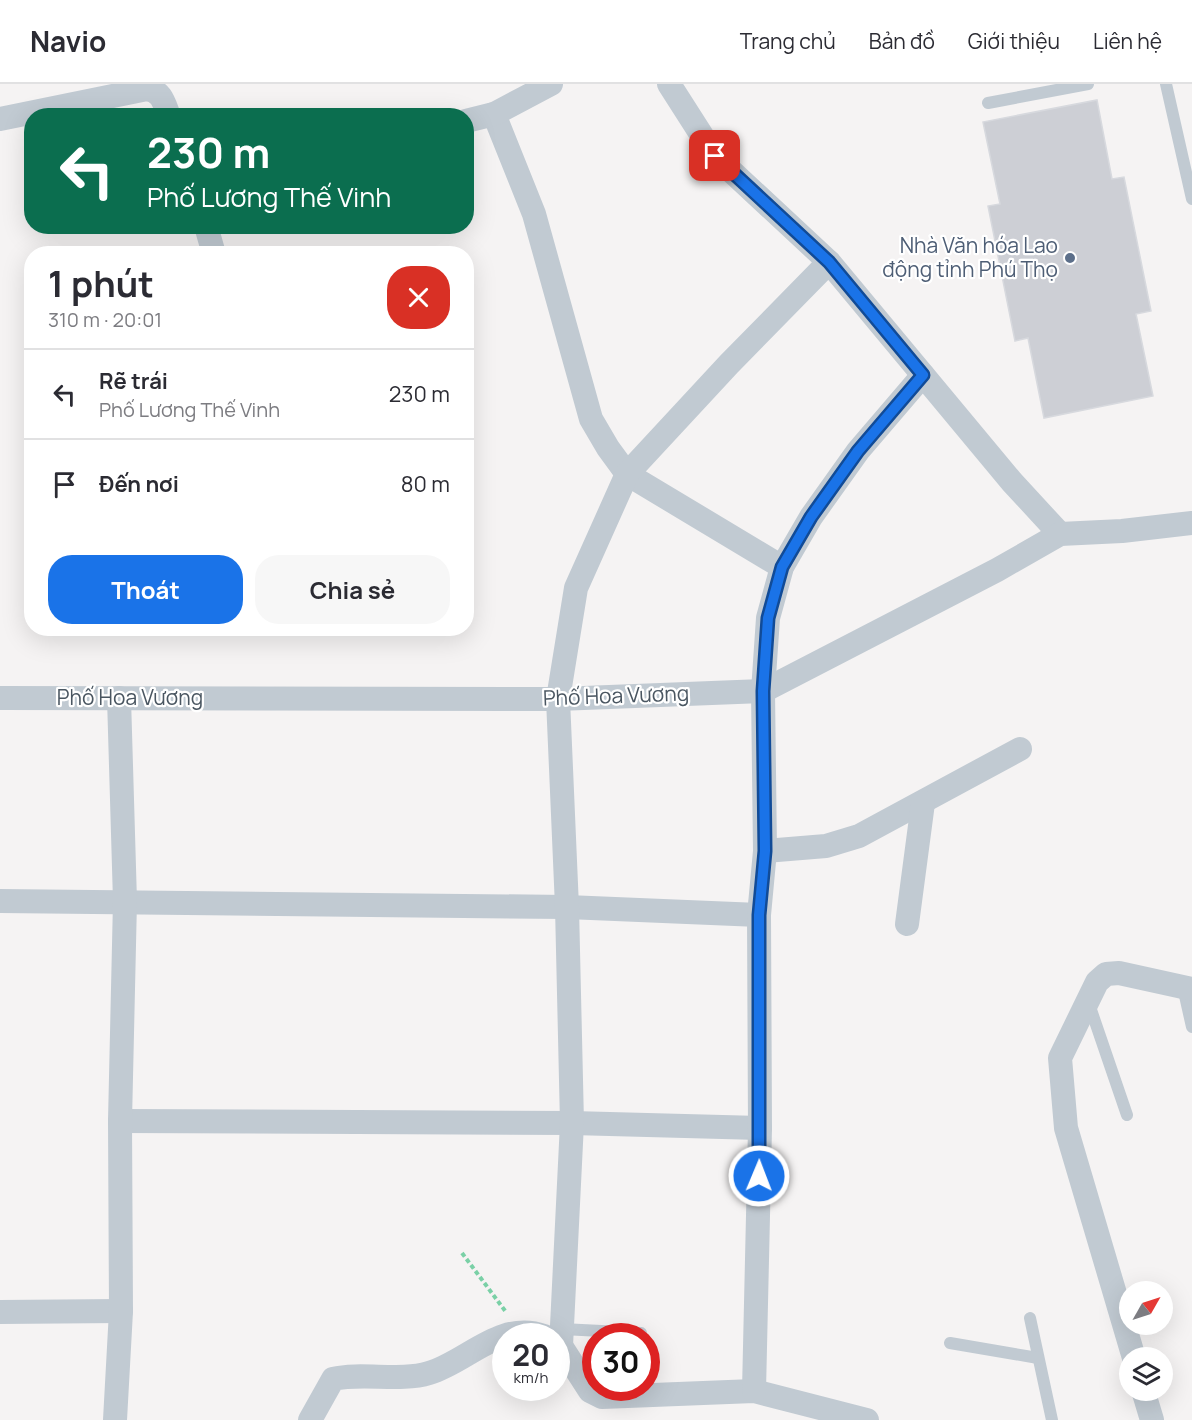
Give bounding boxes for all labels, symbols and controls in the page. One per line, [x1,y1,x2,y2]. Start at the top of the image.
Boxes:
text: Navio [30,22,106,60]
text: Trang chủ [740,27,836,55]
text: Bản đồ [869,27,935,55]
text: Giới thiệu [968,27,1060,55]
text: Liên hệ [1093,27,1162,55]
text: 230 m [147,123,270,181]
pin [689,130,740,181]
icon: left [48,132,126,210]
icon: arrive [698,139,731,172]
text: Phố Lương Thế Vinh [147,178,391,215]
place label: Nhà Văn hóa Lao động tỉnh Phú Thọ [882,231,1058,283]
marker: Nhà Văn hóa Lao động tỉnh Phú Thọ [1063,251,1077,265]
text: 1 phút [48,259,154,308]
button: close [387,266,450,329]
text: 310 m · 20:01 [48,306,162,333]
text: Rẽ trái [99,366,168,396]
icon: left [48,378,81,411]
text: 230 m [389,379,450,409]
text: Phố Lương Thế Vinh [99,396,280,423]
icon: arrive [48,468,81,501]
text: Đến nơi [99,469,179,499]
text: 80 m [401,469,450,499]
button: Thoát [48,555,243,624]
button: Chia sẻ [255,555,450,624]
street label: Phố Hoa Vương [542,678,690,712]
street label: Phố Hoa Vương [57,683,203,711]
position arrow [727,1144,791,1208]
north arrow [1119,1281,1173,1335]
map controls [1119,1281,1173,1401]
speed limit sign: 30 [582,1323,660,1401]
text: 20 [512,1334,550,1375]
button: layers [1119,1347,1173,1401]
text: km/h [514,1367,548,1388]

